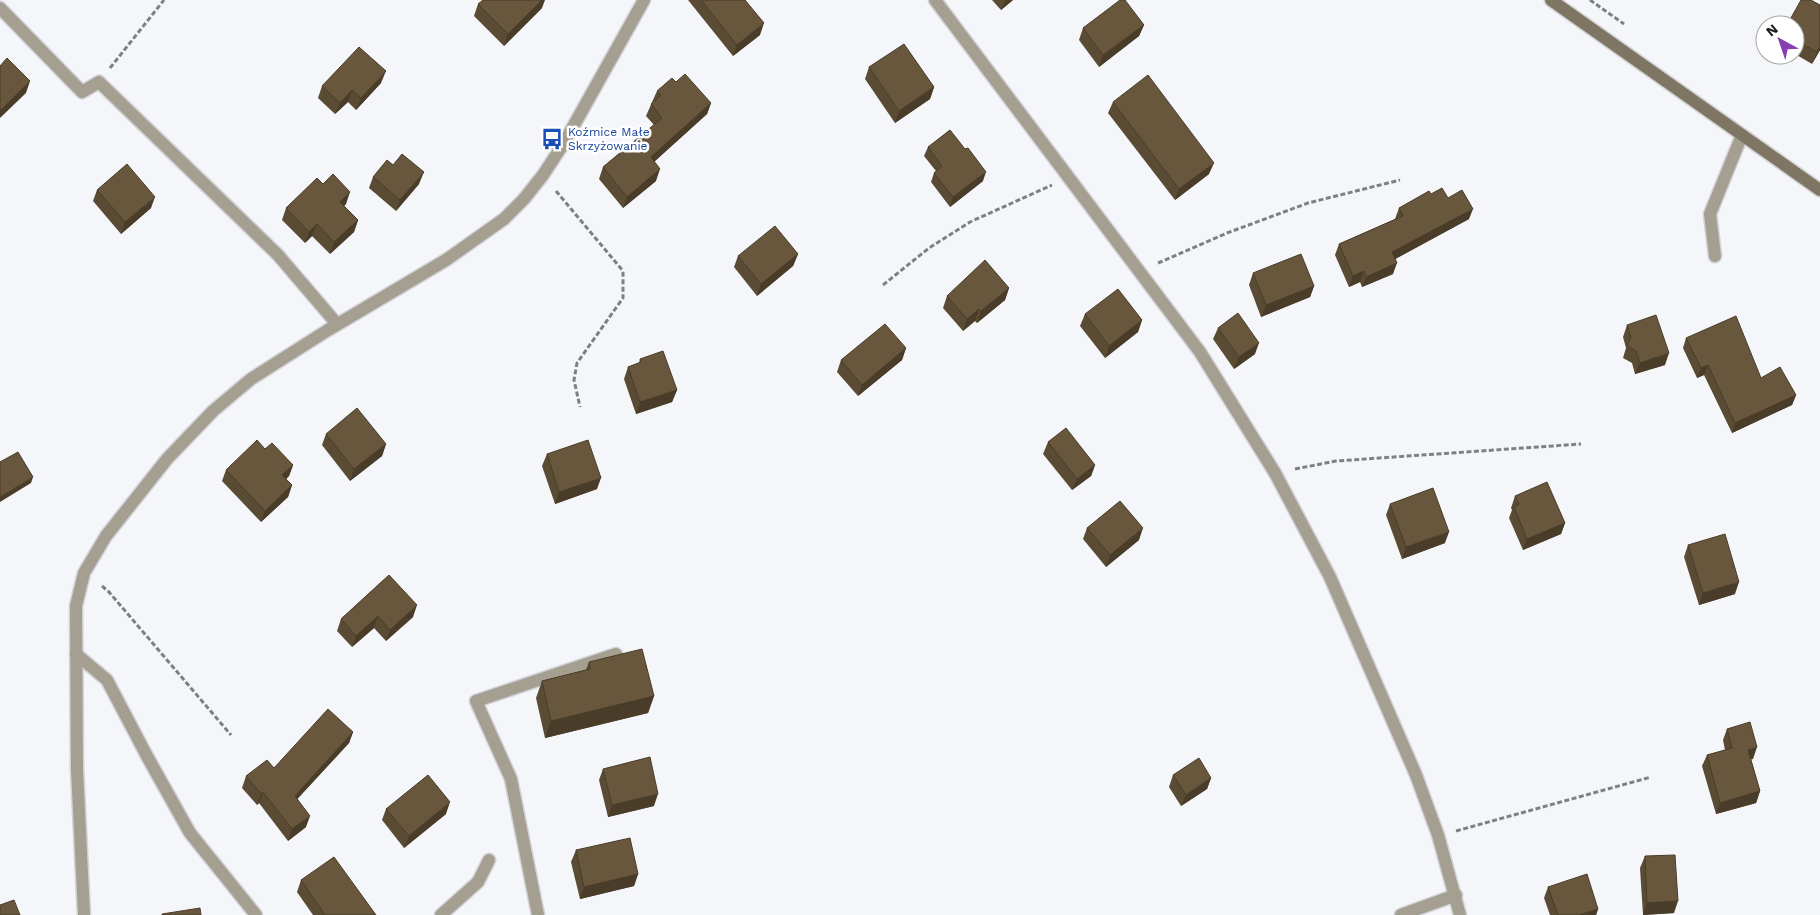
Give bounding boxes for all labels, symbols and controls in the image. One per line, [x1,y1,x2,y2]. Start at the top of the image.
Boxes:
north arrow [1755,15,1805,65]
text: N [1763,21,1781,40]
place label: Koźmice Małe Skrzyżowanie [568,125,650,153]
bus stop icon: Koźmice Małe Skrzyżowanie [539,126,565,152]

